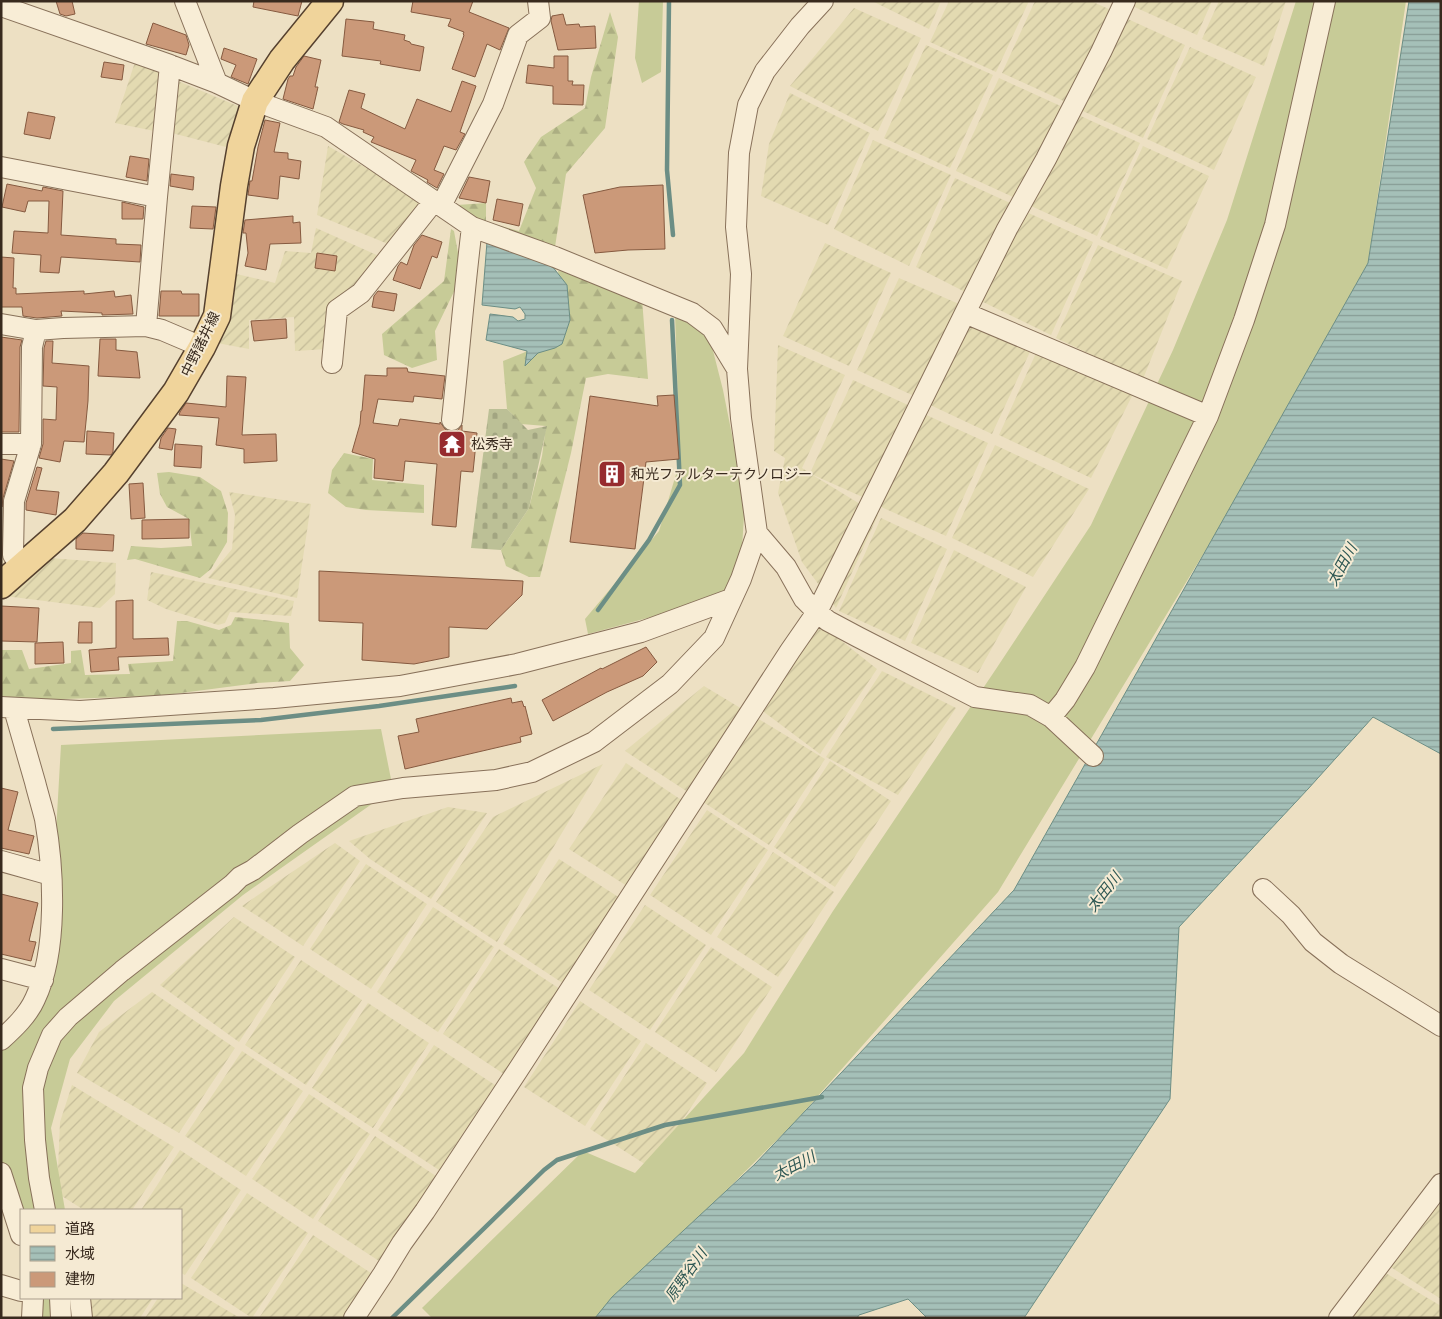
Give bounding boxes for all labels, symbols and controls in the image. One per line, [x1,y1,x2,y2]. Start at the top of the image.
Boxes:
street label: 中野諸井線 [175,308,223,379]
temple icon: 松秀寺 [437,429,467,459]
place label: 松秀寺 [471,433,513,453]
building icon: 和光ファルターテクノロジー [597,459,627,489]
place label: 和光ファルターテクノロジー [631,463,812,483]
water label: 太田川 [1321,538,1362,589]
water label: 太田川 [1081,865,1126,915]
water label: 太田川 [768,1144,820,1184]
legend [20,1209,182,1299]
text: 道路 [65,1217,95,1238]
text: 水域 [65,1242,95,1263]
water label: 原野谷川 [659,1242,712,1305]
text: 建物 [65,1267,95,1288]

